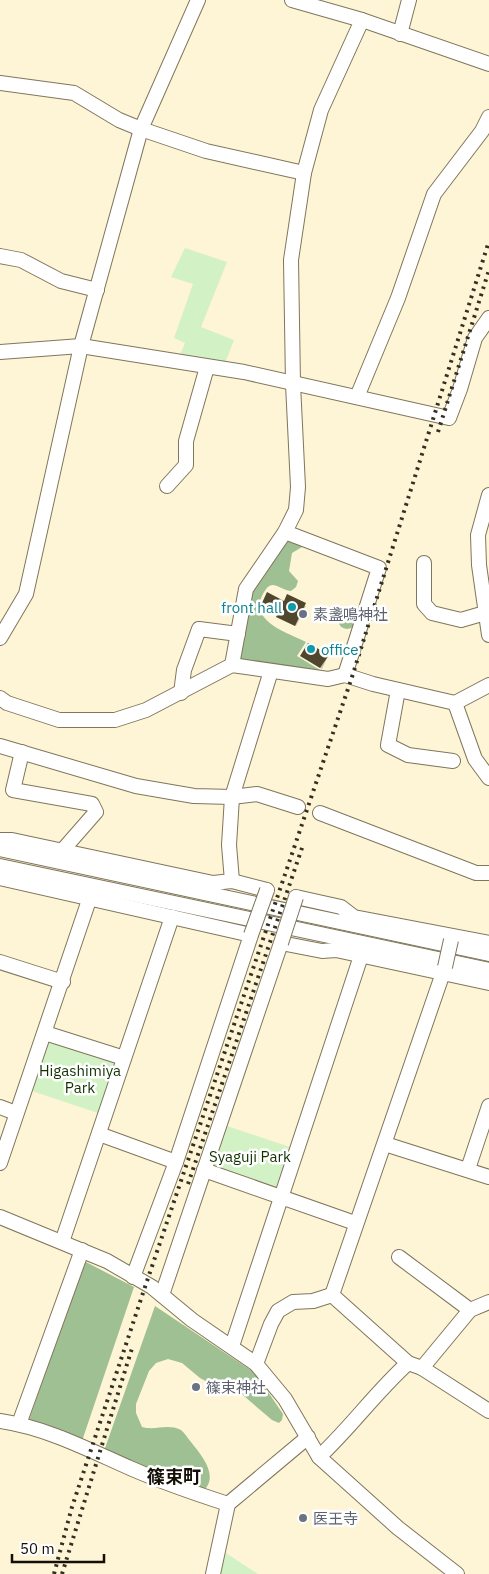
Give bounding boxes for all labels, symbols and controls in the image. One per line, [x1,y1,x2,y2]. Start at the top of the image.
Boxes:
place label: front hall [221,598,282,617]
marker: front hall [286,601,298,613]
place label: 素盞鳴神社 [313,605,388,624]
marker: 素盞鳴神社 [297,608,309,620]
place label: office [321,640,358,659]
marker: office [305,643,317,655]
park label: Higashimiya Park [39,1061,121,1097]
park label: Syaguji Park [209,1147,291,1166]
place label: 篠束神社 [206,1378,266,1397]
marker: 篠束神社 [190,1381,202,1393]
district label: 篠束町 [147,1465,201,1488]
place label: 医王寺 [313,1509,358,1528]
marker: 医王寺 [297,1512,309,1524]
scale bar [12,1532,105,1564]
text: 50 m [20,1539,55,1558]

